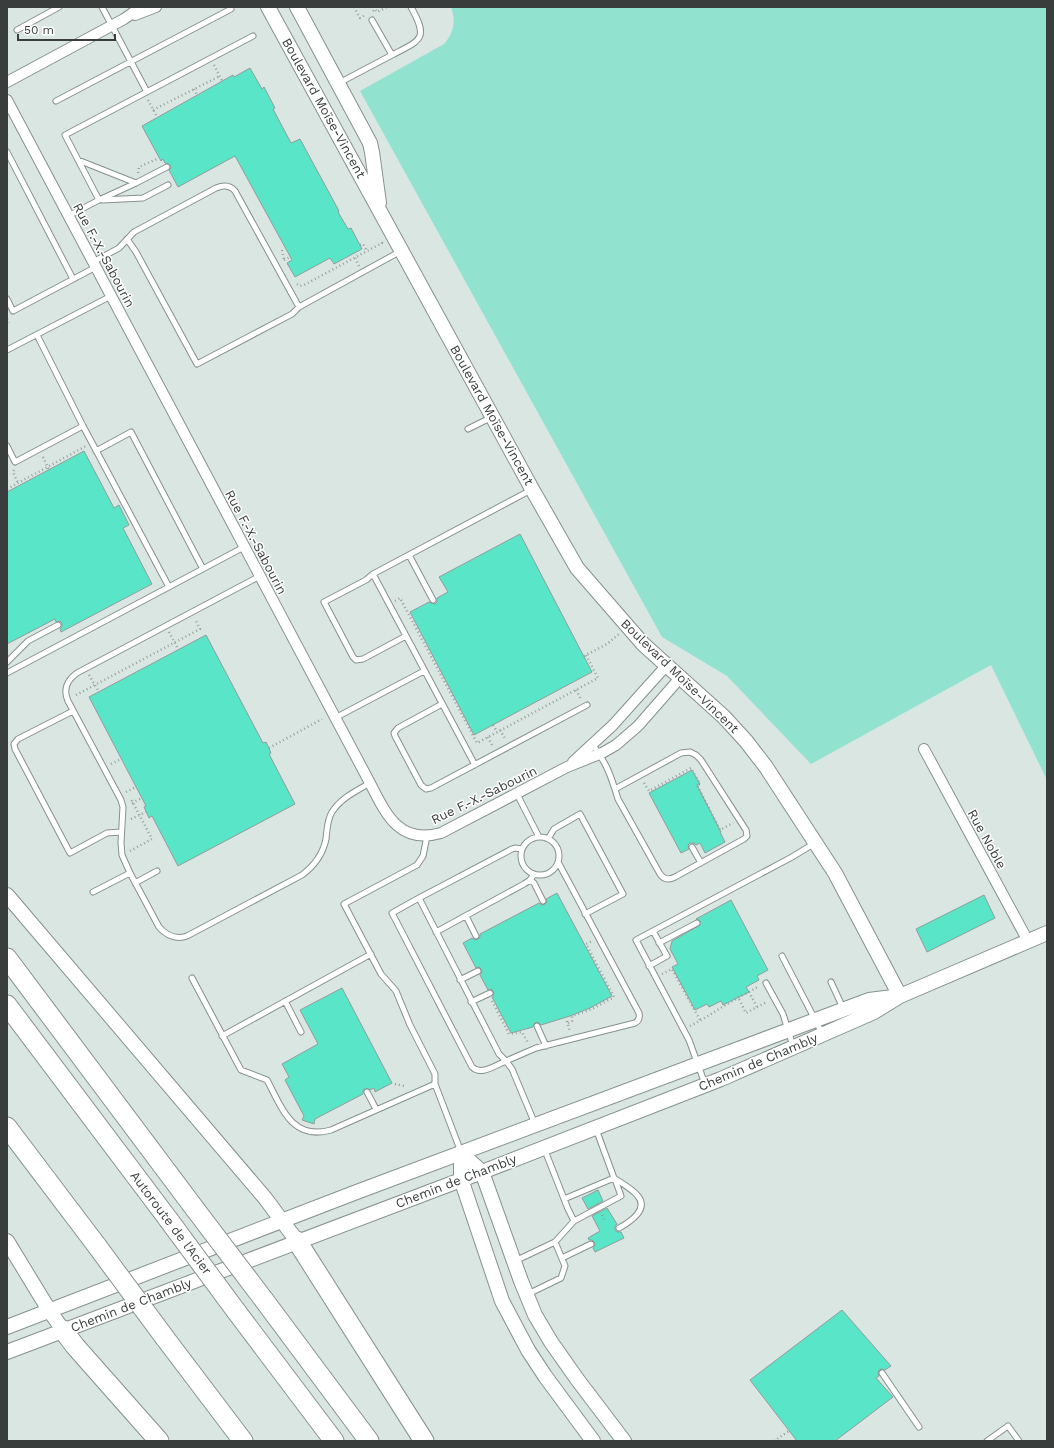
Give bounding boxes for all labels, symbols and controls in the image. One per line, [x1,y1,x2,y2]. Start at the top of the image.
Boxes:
scale bar [18,16,115,42]
text: 50 m [24,23,54,37]
street label: Boulevard Moïse-Vincent [279,35,369,181]
street label: Rue F.-X.-Sabourin [70,200,138,310]
street label: Boulevard Moïse-Vincent [447,342,537,488]
street label: Rue F.-X.-Sabourin [222,487,290,597]
street label: Boulevard Moïse-Vincent [618,616,742,737]
street label: Rue F.-X.-Sabourin [429,763,539,827]
street label: Rue Noble [965,807,1009,871]
street label: Chemin de Chambly [696,1030,820,1094]
street label: Chemin de Chambly [394,1151,519,1211]
street label: Autoroute de l'Acier [127,1168,215,1278]
street label: Chemin de Chambly [69,1275,194,1335]

